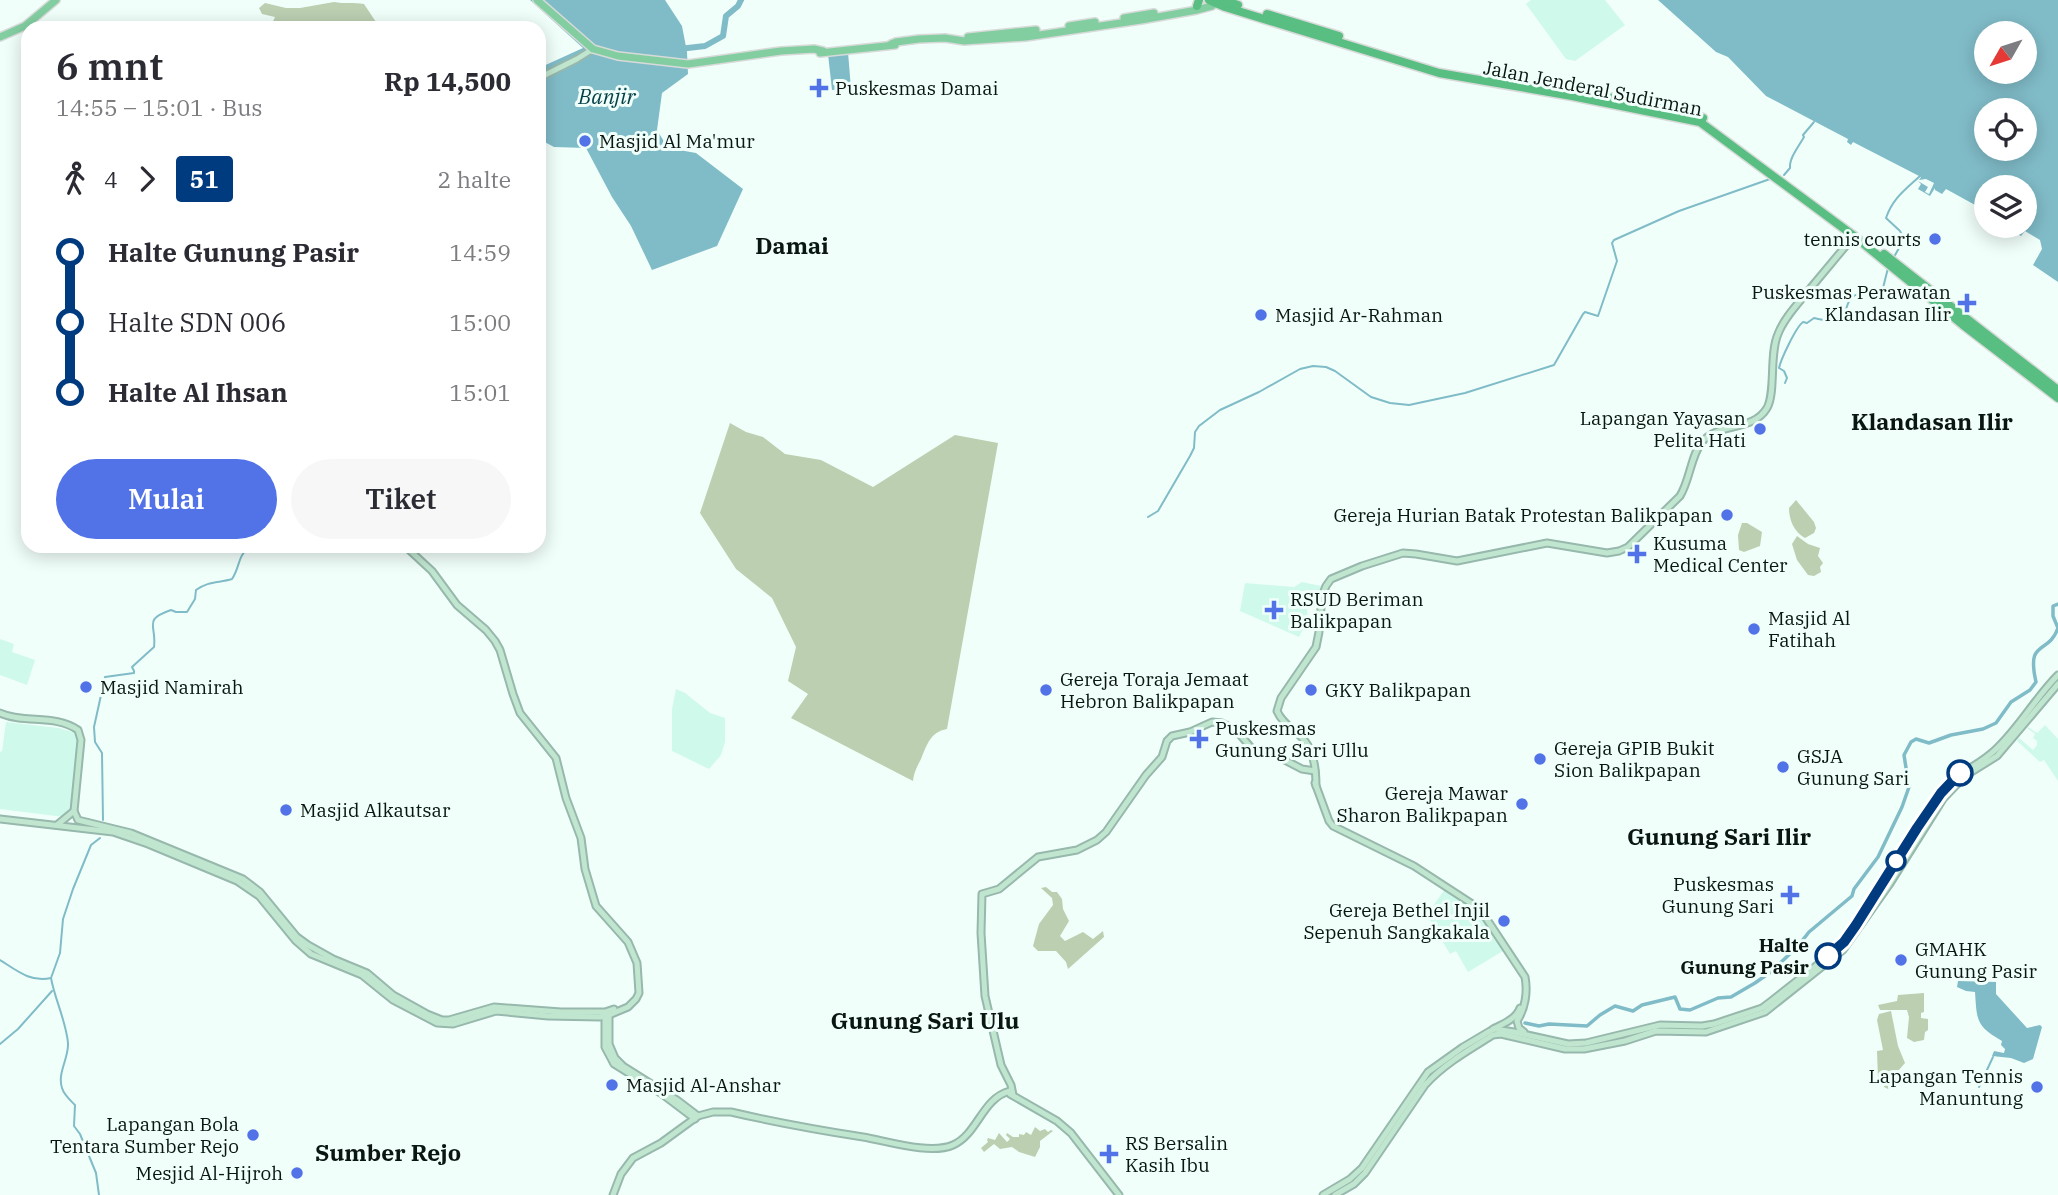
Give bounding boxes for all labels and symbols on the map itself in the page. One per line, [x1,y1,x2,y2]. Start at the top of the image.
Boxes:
north arrow [1974,21,2037,84]
street label: Jalan Jenderal Sudirman [1481,55,1705,121]
place label: Puskesmas Damai [835,76,999,100]
marker: Puskesmas Damai [809,78,829,98]
water label: Banjir [577,82,637,110]
place label: Masjid Al Ma'mur [599,129,755,153]
marker: Masjid Al Ma'mur [577,133,593,149]
place label: tennis courts [1803,227,1921,251]
district label: Damai [755,230,829,260]
marker: tennis courts [1927,231,1943,247]
place label: Puskesmas Perawatan Klandasan Ilir [1751,280,1952,326]
marker: Puskesmas Perawatan Klandasan Ilir [1957,293,1977,313]
place label: Masjid Ar-Rahman [1275,303,1443,327]
marker: Masjid Ar-Rahman [1253,307,1269,323]
place label: Lapangan Yayasan Pelita Hati [1580,406,1746,452]
district label: Klandasan Ilir [1851,406,2014,436]
marker: Lapangan Yayasan Pelita Hati [1752,421,1768,437]
place label: Gereja Hurian Batak Protestan Balikpapan [1334,503,1713,527]
marker: Gereja Hurian Batak Protestan Balikpapan [1719,507,1735,523]
place label: Kusuma Medical Center [1653,531,1788,577]
marker: Kusuma Medical Center [1627,544,1647,564]
place label: RSUD Beriman Balikpapan [1290,587,1424,633]
marker: RSUD Beriman Balikpapan [1264,600,1284,620]
place label: Masjid Al Fatihah [1768,606,1851,652]
marker: Masjid Al Fatihah [1746,621,1762,637]
place label: Gereja Toraja Jemaat Hebron Balikpapan [1060,667,1249,713]
place label: Masjid Namirah [100,675,244,699]
place label: GKY Balikpapan [1325,678,1471,702]
marker: Masjid Namirah [78,679,94,695]
marker: Gereja Toraja Jemaat Hebron Balikpapan [1038,682,1054,698]
marker: GKY Balikpapan [1303,682,1319,698]
place label: Puskesmas Gunung Sari Ullu [1215,716,1369,762]
marker: Puskesmas Gunung Sari Ullu [1189,729,1209,749]
place label: Gereja GPIB Bukit Sion Balikpapan [1554,736,1715,782]
place label: GSJA Gunung Sari [1797,744,1909,790]
marker: Gereja GPIB Bukit Sion Balikpapan [1532,751,1548,767]
marker: GSJA Gunung Sari [1775,759,1791,775]
unlabelled marker [1947,760,1973,786]
place label: Gereja Mawar Sharon Balikpapan [1336,781,1509,827]
marker: Gereja Mawar Sharon Balikpapan [1514,796,1530,812]
place label: Masjid Alkautsar [300,798,451,822]
marker: Masjid Alkautsar [278,802,294,818]
district label: Gunung Sari Ilir [1627,821,1812,851]
unlabelled marker [1886,851,1906,871]
place label: Puskesmas Gunung Sari [1662,872,1774,918]
marker: Puskesmas Gunung Sari [1780,885,1800,905]
place label: Gereja Bethel Injil Sepenuh Sangkakala [1303,898,1490,944]
marker: Gereja Bethel Injil Sepenuh Sangkakala [1496,913,1512,929]
place label: Halte Gunung Pasir [1680,933,1810,979]
place label: GMAHK Gunung Pasir [1915,937,2037,983]
marker: Halte Gunung Pasir [1815,943,1841,969]
marker: GMAHK Gunung Pasir [1893,952,1909,968]
district label: Gunung Sari Ulu [831,1005,1019,1035]
place label: Lapangan Tennis Manuntung [1869,1064,2024,1110]
place label: Masjid Al-Anshar [626,1073,781,1097]
marker: Masjid Al-Anshar [604,1077,620,1093]
marker: Lapangan Tennis Manuntung [2029,1079,2045,1095]
place label: Lapangan Bola Tentara Sumber Rejo [50,1112,239,1158]
marker: Lapangan Bola Tentara Sumber Rejo [245,1127,261,1143]
place label: RS Bersalin Kasih Ibu [1125,1131,1228,1177]
district label: Sumber Rejo [315,1137,461,1167]
marker: RS Bersalin Kasih Ibu [1099,1144,1119,1164]
place label: Mesjid Al-Hijroh [136,1161,283,1185]
marker: Mesjid Al-Hijroh [289,1165,305,1181]

